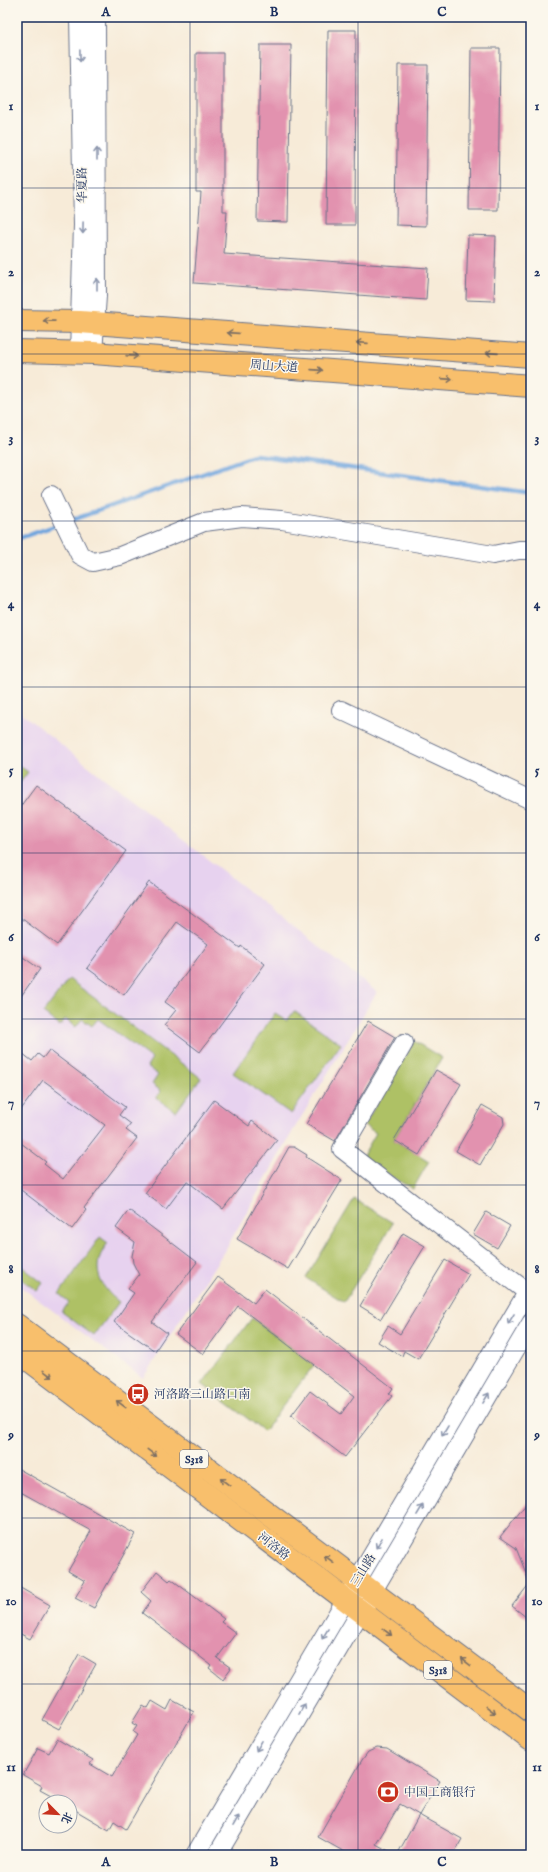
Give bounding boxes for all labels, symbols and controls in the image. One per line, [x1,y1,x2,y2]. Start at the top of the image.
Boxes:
text: A [101,4,112,21]
text: B [270,4,279,21]
text: C [437,4,447,21]
one-way arrow [76,49,84,62]
text: 1 [9,98,14,115]
text: 1 [535,98,540,115]
one-way arrow [93,148,101,161]
street label: 华夏路 [75,167,90,203]
one-way arrow [79,221,87,234]
text: 2 [8,264,14,281]
text: 2 [534,264,540,281]
one-way arrow [93,278,101,291]
one-way arrow [43,317,56,325]
one-way arrow [227,330,240,337]
one-way arrow [356,339,369,346]
one-way arrow [486,349,499,356]
one-way arrow [125,352,138,359]
street label: 周山大道 [249,357,298,376]
one-way arrow [310,366,323,373]
one-way arrow [440,376,453,383]
text: 3 [9,430,14,447]
text: 3 [535,430,540,447]
text: 4 [8,596,15,613]
text: 4 [534,596,541,613]
text: 5 [9,762,14,779]
text: 5 [535,762,540,779]
text: 6 [8,929,14,946]
text: 6 [534,929,540,946]
text: 7 [8,1095,14,1112]
text: 7 [534,1095,540,1112]
text: 8 [8,1261,14,1278]
text: 8 [534,1261,540,1278]
one-way arrow [507,1313,515,1325]
one-way arrow [43,1370,54,1378]
bus stop icon: 河洛路三山路口南 [125,1381,151,1407]
place label: 河洛路三山路口南 [154,1387,250,1402]
one-way arrow [483,1392,491,1404]
one-way arrow [115,1399,126,1408]
one-way arrow [441,1425,449,1436]
text: 9 [7,1427,14,1444]
text: 9 [533,1427,540,1444]
one-way arrow [146,1448,157,1457]
road number: S318 [180,1450,208,1468]
one-way arrow [219,1477,230,1486]
one-way arrow [417,1504,425,1516]
street label: 河洛路 [255,1529,292,1563]
one-way arrow [374,1537,382,1549]
street label: 三山路 [348,1551,379,1590]
one-way arrow [324,1555,335,1563]
text: 10 [5,1593,17,1610]
text: 10 [531,1593,543,1610]
one-way arrow [321,1628,329,1639]
one-way arrow [381,1628,392,1636]
one-way arrow [461,1658,472,1666]
road number: S318 [424,1661,452,1679]
one-way arrow [298,1704,306,1715]
one-way arrow [485,1706,496,1714]
one-way arrow [254,1740,262,1752]
text: 11 [6,1759,16,1776]
text: 11 [532,1759,542,1776]
bank icon: 中国工商银行 [375,1779,401,1805]
place label: 中国工商银行 [404,1785,476,1800]
north arrow [38,1794,78,1834]
text: 北 [58,1810,75,1826]
one-way arrow [233,1815,241,1827]
text: A [101,1854,112,1871]
text: B [270,1854,279,1871]
text: C [437,1854,447,1871]

